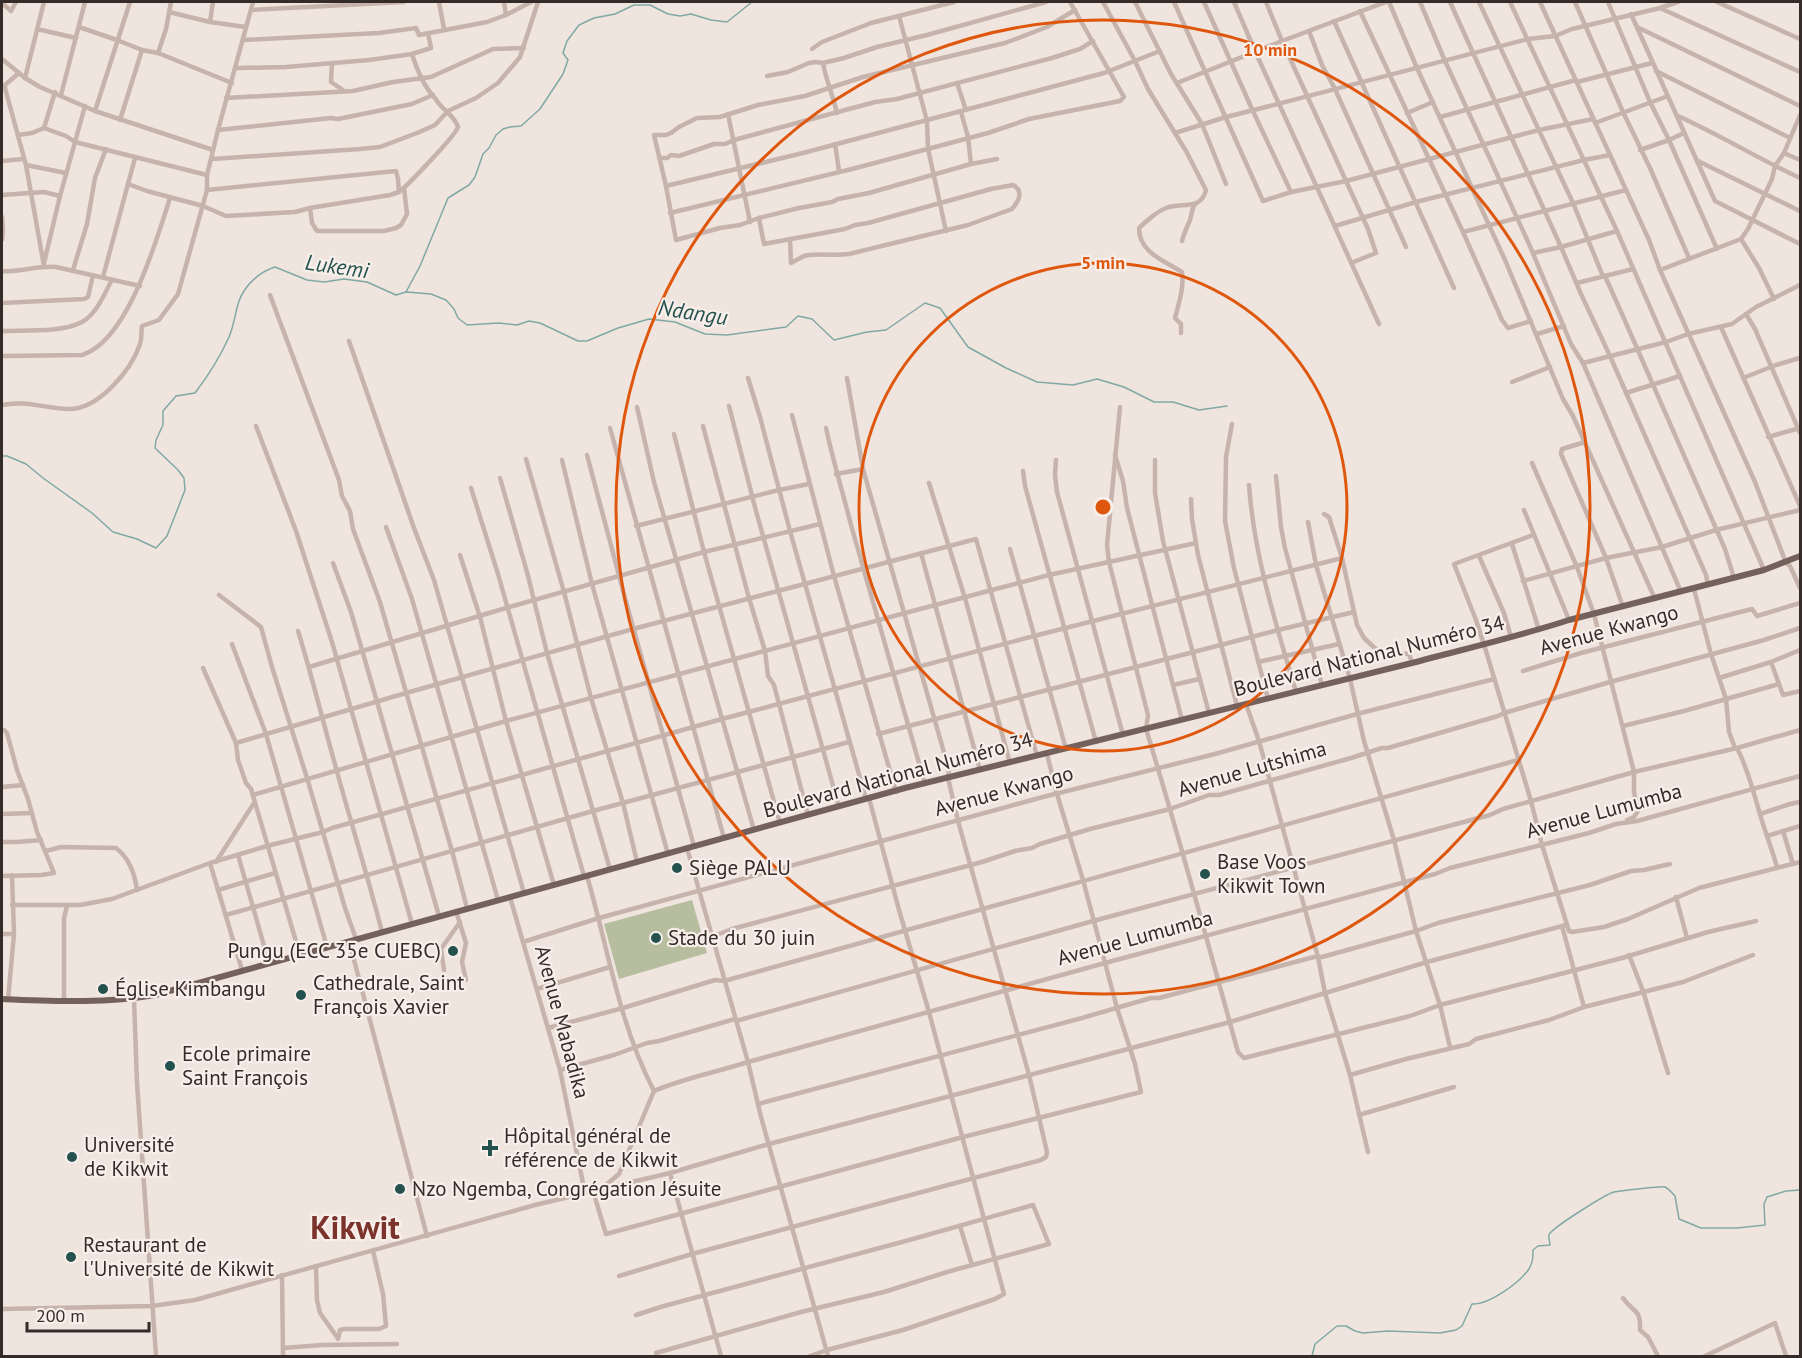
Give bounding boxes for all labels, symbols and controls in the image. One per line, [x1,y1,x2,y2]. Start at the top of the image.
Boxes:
text: 10 min [1243,38,1297,61]
water label: Lukemi [303,248,372,285]
text: 5 min [1081,251,1125,274]
water label: Ndangu [656,293,730,331]
centre of rings [1093,497,1113,517]
street label: Avenue Kwango [1536,598,1681,661]
street label: Boulevard National Numéro 34 [1231,609,1507,702]
street label: Boulevard National Numéro 34 [760,725,1036,824]
street label: Avenue Lutshima [1174,734,1329,803]
street label: Avenue Kwango [931,759,1076,822]
street label: Avenue Lumumba [1523,777,1685,844]
place label: Base Voos Kikwit Town [1217,848,1326,899]
place label: Siège PALU [689,854,791,881]
marker: Siège PALU [670,861,684,875]
marker: Base Voos Kikwit Town [1198,867,1212,881]
street label: Avenue Lumumba [1054,904,1216,971]
place label: Stade du 30 juin [668,924,815,951]
marker: Stade du 30 juin [649,931,663,945]
place label: Pungu (ECC 35e CUEBC) [227,937,441,964]
street label: Avenue Mabadika [529,942,596,1101]
marker: Pungu (ECC 35e CUEBC) [446,944,460,958]
place label: Cathedrale, Saint François Xavier [313,969,464,1020]
place label: Église Kimbangu [115,975,266,1002]
marker: Église Kimbangu [96,982,110,996]
marker: Cathedrale, Saint François Xavier [294,988,308,1002]
place label: Ecole primaire Saint François [182,1040,311,1091]
marker: Ecole primaire Saint François [163,1059,177,1073]
place label: Hôpital général de référence de Kikwit [504,1122,678,1173]
place label: Université de Kikwit [84,1131,175,1182]
marker: Hôpital général de référence de Kikwit [481,1139,499,1157]
marker: Université de Kikwit [65,1150,79,1164]
place label: Nzo Ngemba, Congrégation Jésuite [412,1175,721,1202]
marker: Nzo Ngemba, Congrégation Jésuite [393,1182,407,1196]
district label: Kikwit [310,1205,400,1248]
place label: Restaurant de l'Université de Kikwit [83,1231,274,1282]
marker: Restaurant de l'Université de Kikwit [64,1250,78,1264]
scale bar [27,1295,148,1333]
text: 200 m [36,1304,85,1327]

